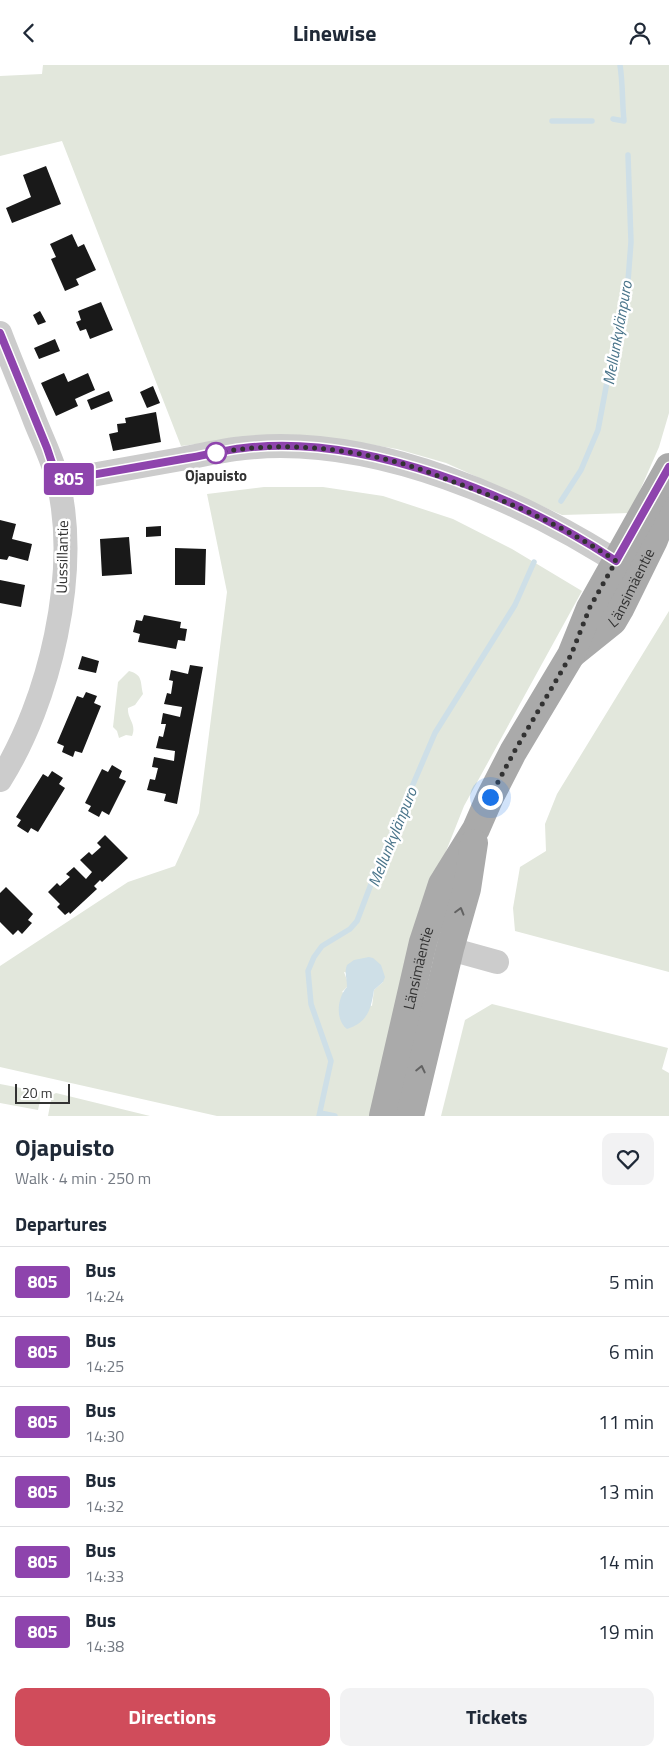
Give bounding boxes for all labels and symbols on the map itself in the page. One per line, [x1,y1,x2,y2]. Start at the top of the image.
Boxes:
water label: Mellunkylänpuro [596,278,638,387]
marker: Ojapuisto [205,442,227,464]
line badge: 805 [40,463,98,495]
place label: Ojapuisto [185,464,247,487]
street label: Uussillantie [50,520,74,594]
street label: Länsimäentie [603,544,660,632]
water label: Mellunkylänpuro [361,783,423,890]
your location [478,785,503,810]
one-way arrow [455,907,465,915]
street label: Länsimäentie [396,923,439,1012]
one-way arrow [415,1064,426,1073]
scale bar [15,1081,70,1104]

